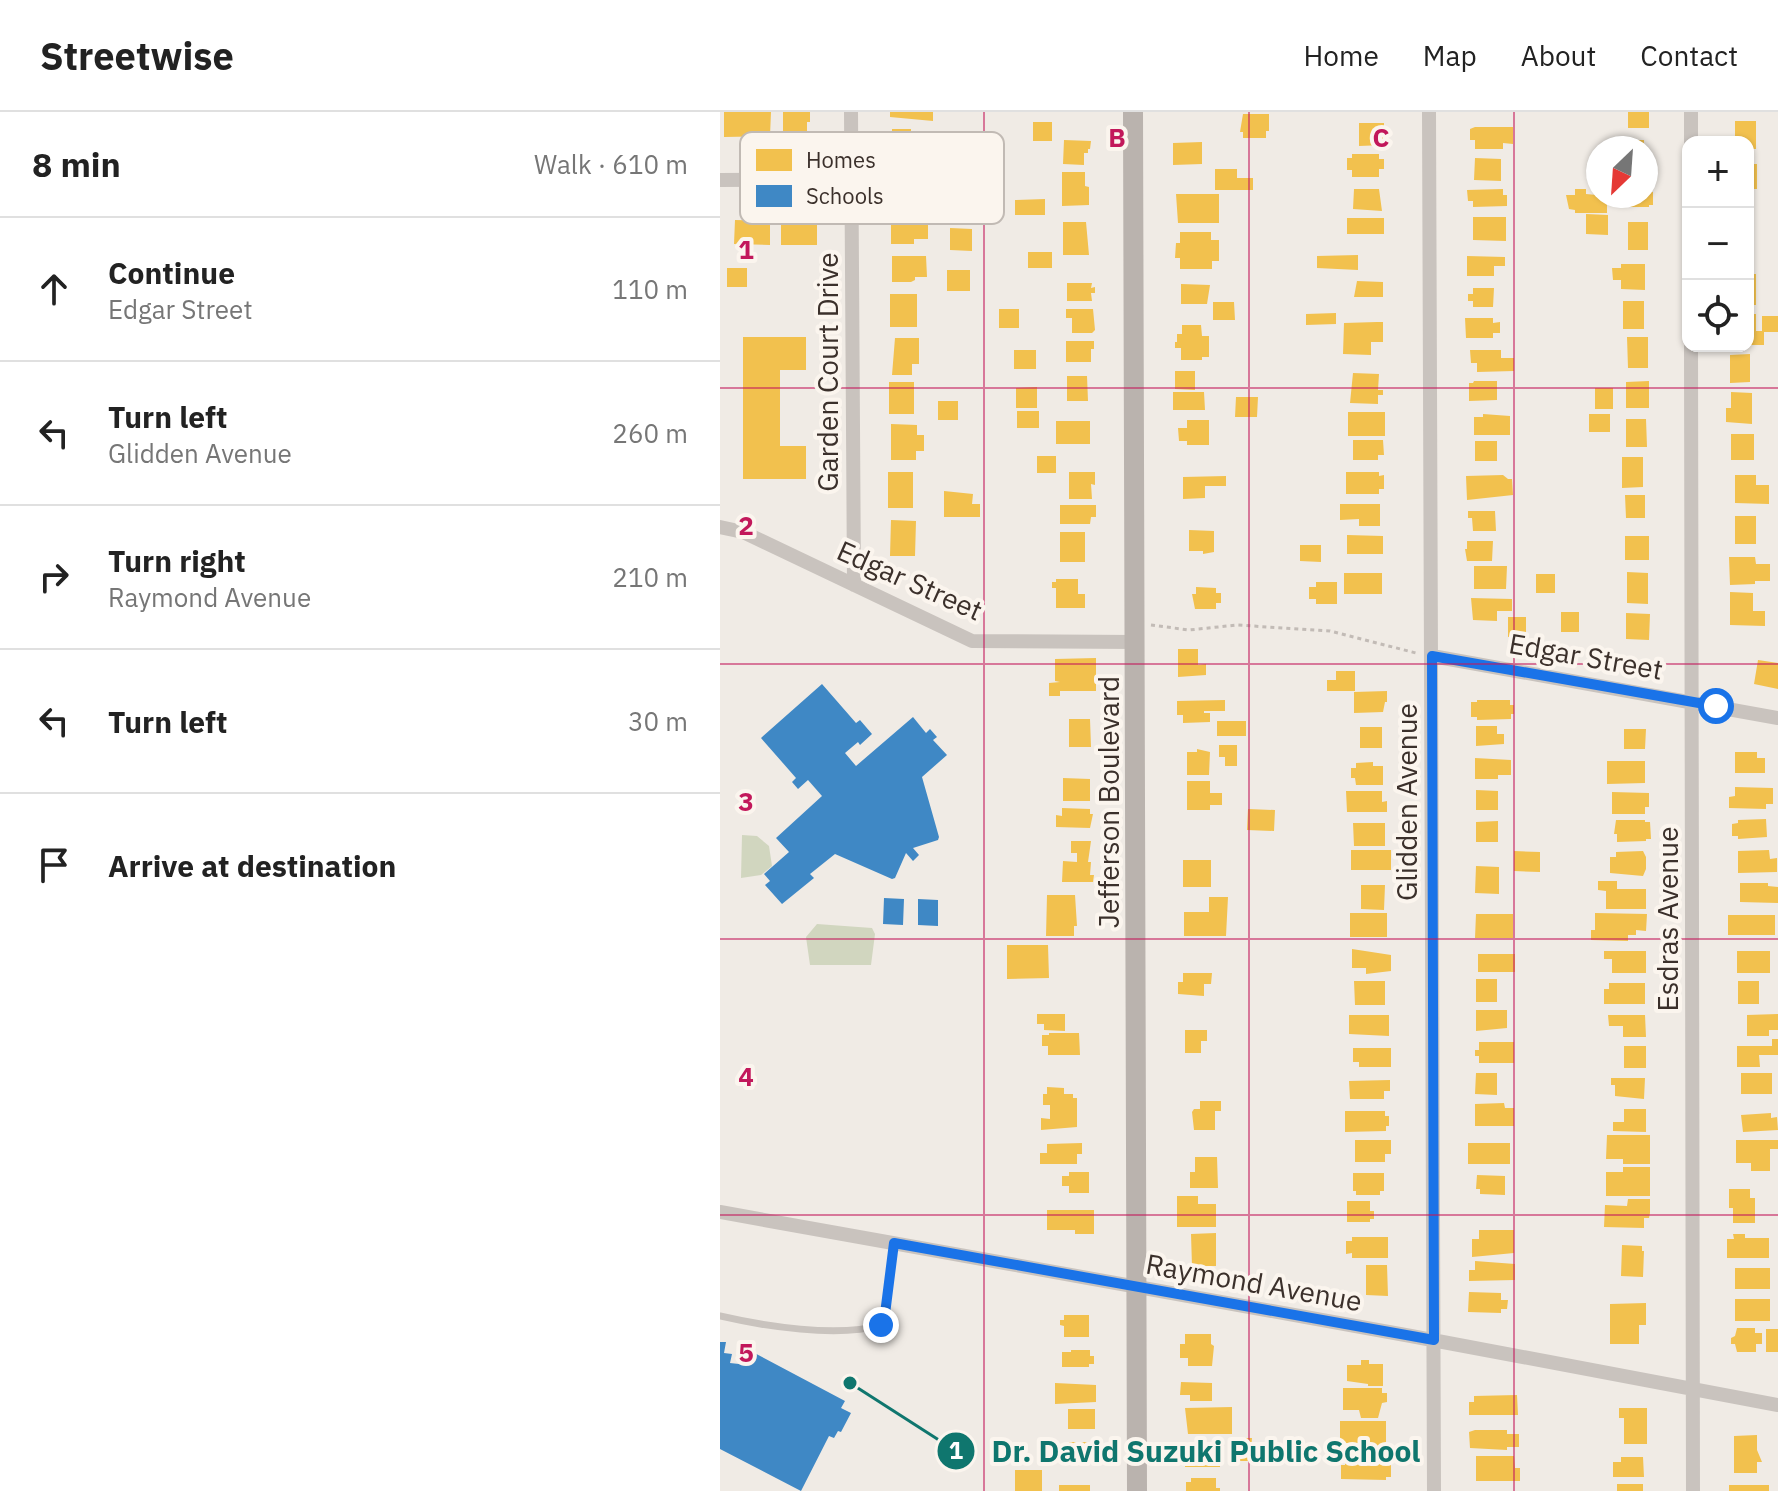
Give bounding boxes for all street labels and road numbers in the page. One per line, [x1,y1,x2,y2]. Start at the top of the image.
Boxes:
street label: Garden Court Drive [809,252,846,492]
street label: Edgar Street [831,531,989,629]
street label: Edgar Street [1506,624,1666,688]
street label: Jefferson Boulevard [1090,676,1127,928]
street label: Glidden Avenue [1388,703,1425,901]
street label: Esdras Avenue [1649,826,1686,1012]
street label: Raymond Avenue [1143,1245,1365,1319]

